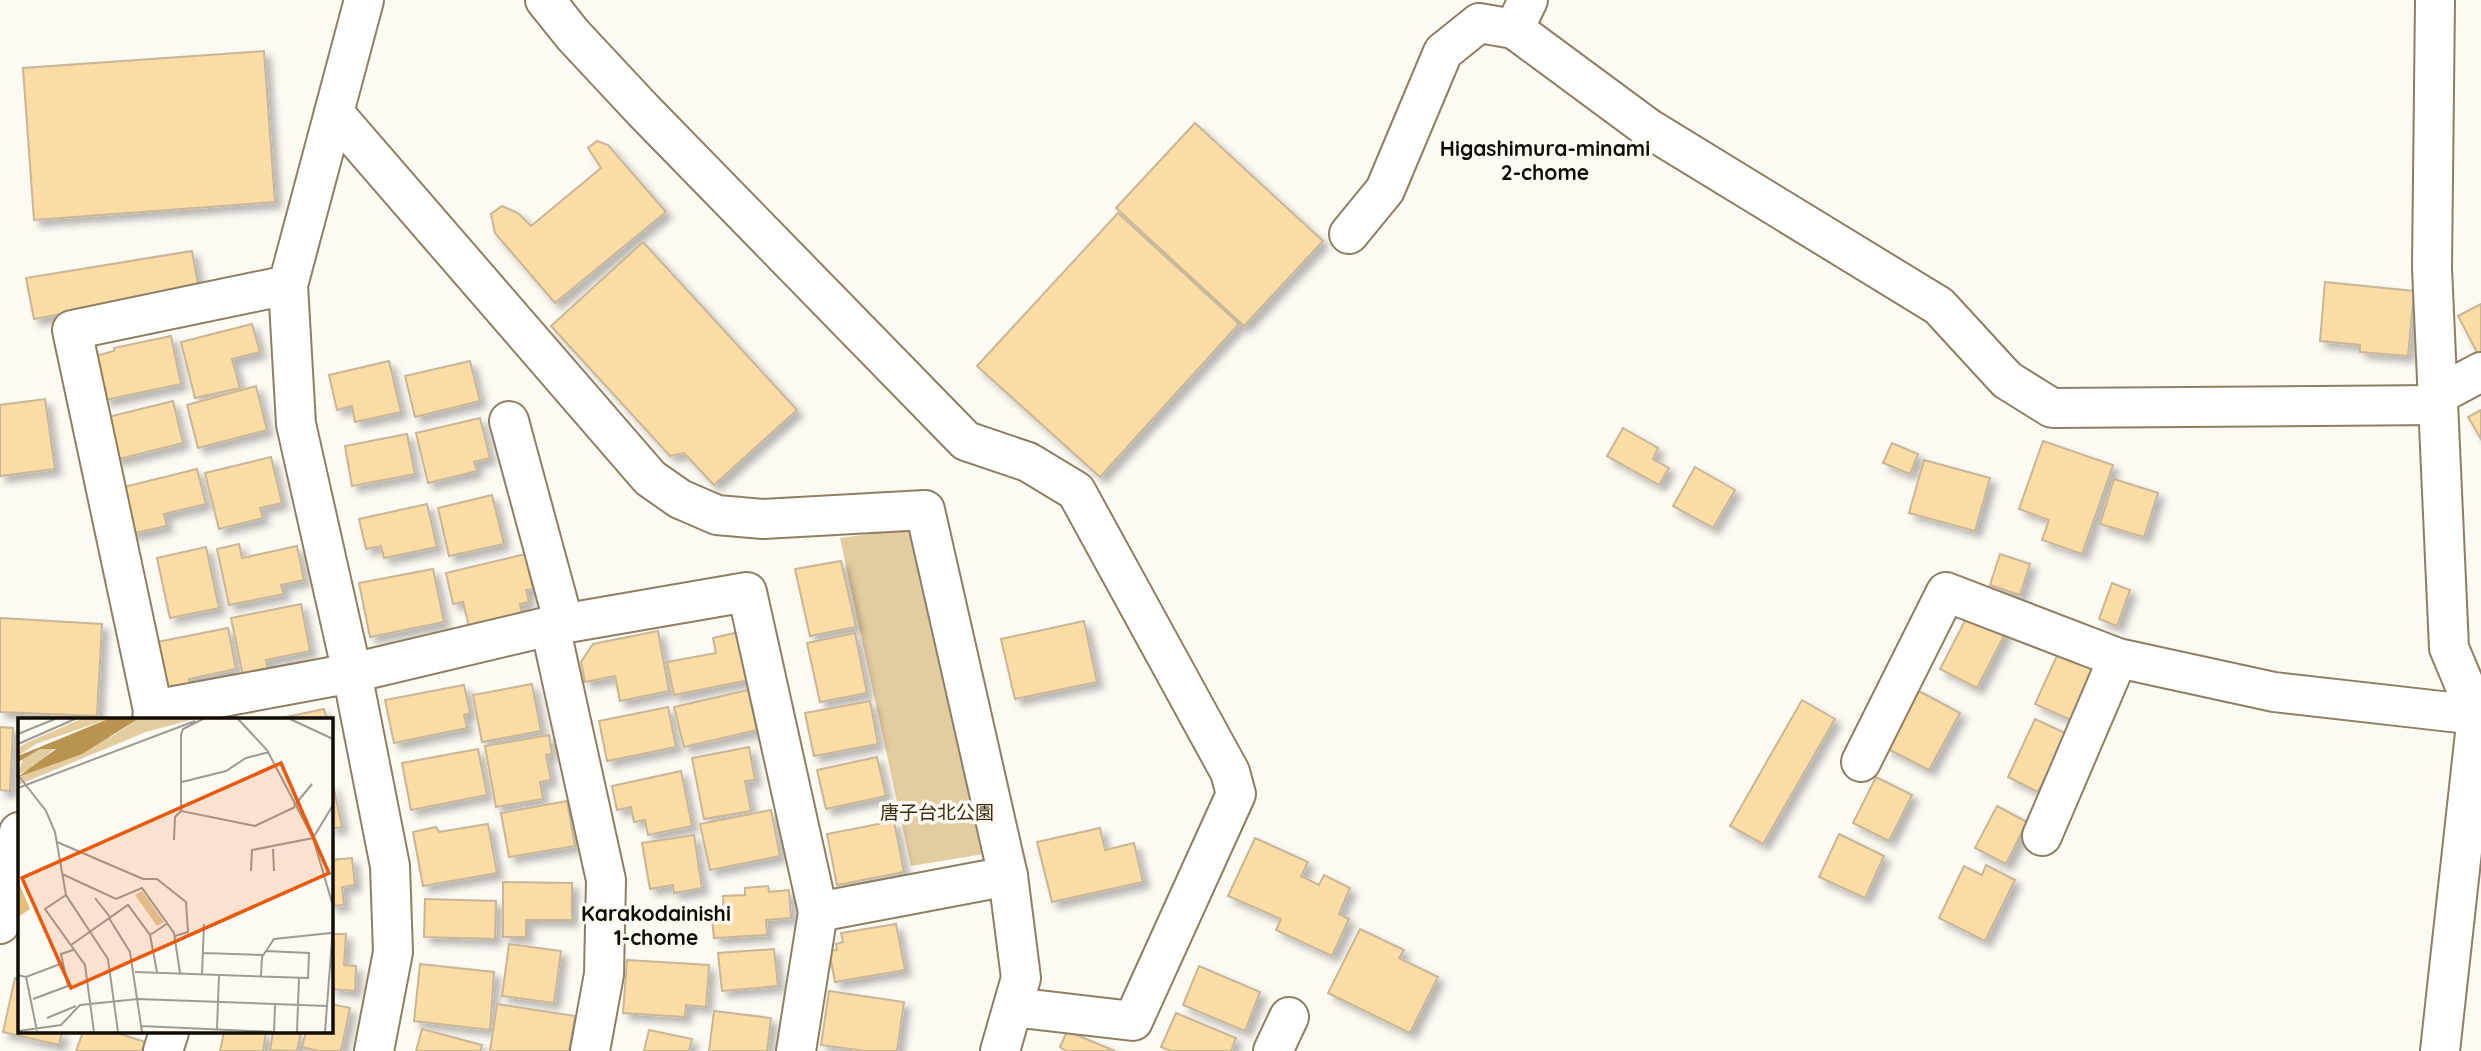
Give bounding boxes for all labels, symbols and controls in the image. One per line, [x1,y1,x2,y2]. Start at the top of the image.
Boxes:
district label: Higashimura-minami 2-chome [1440,135,1650,185]
inset map [18,718,332,1034]
park label: 唐子台北公園 [880,800,994,824]
district label: Karakodainishi 1-chome [581,900,731,950]

